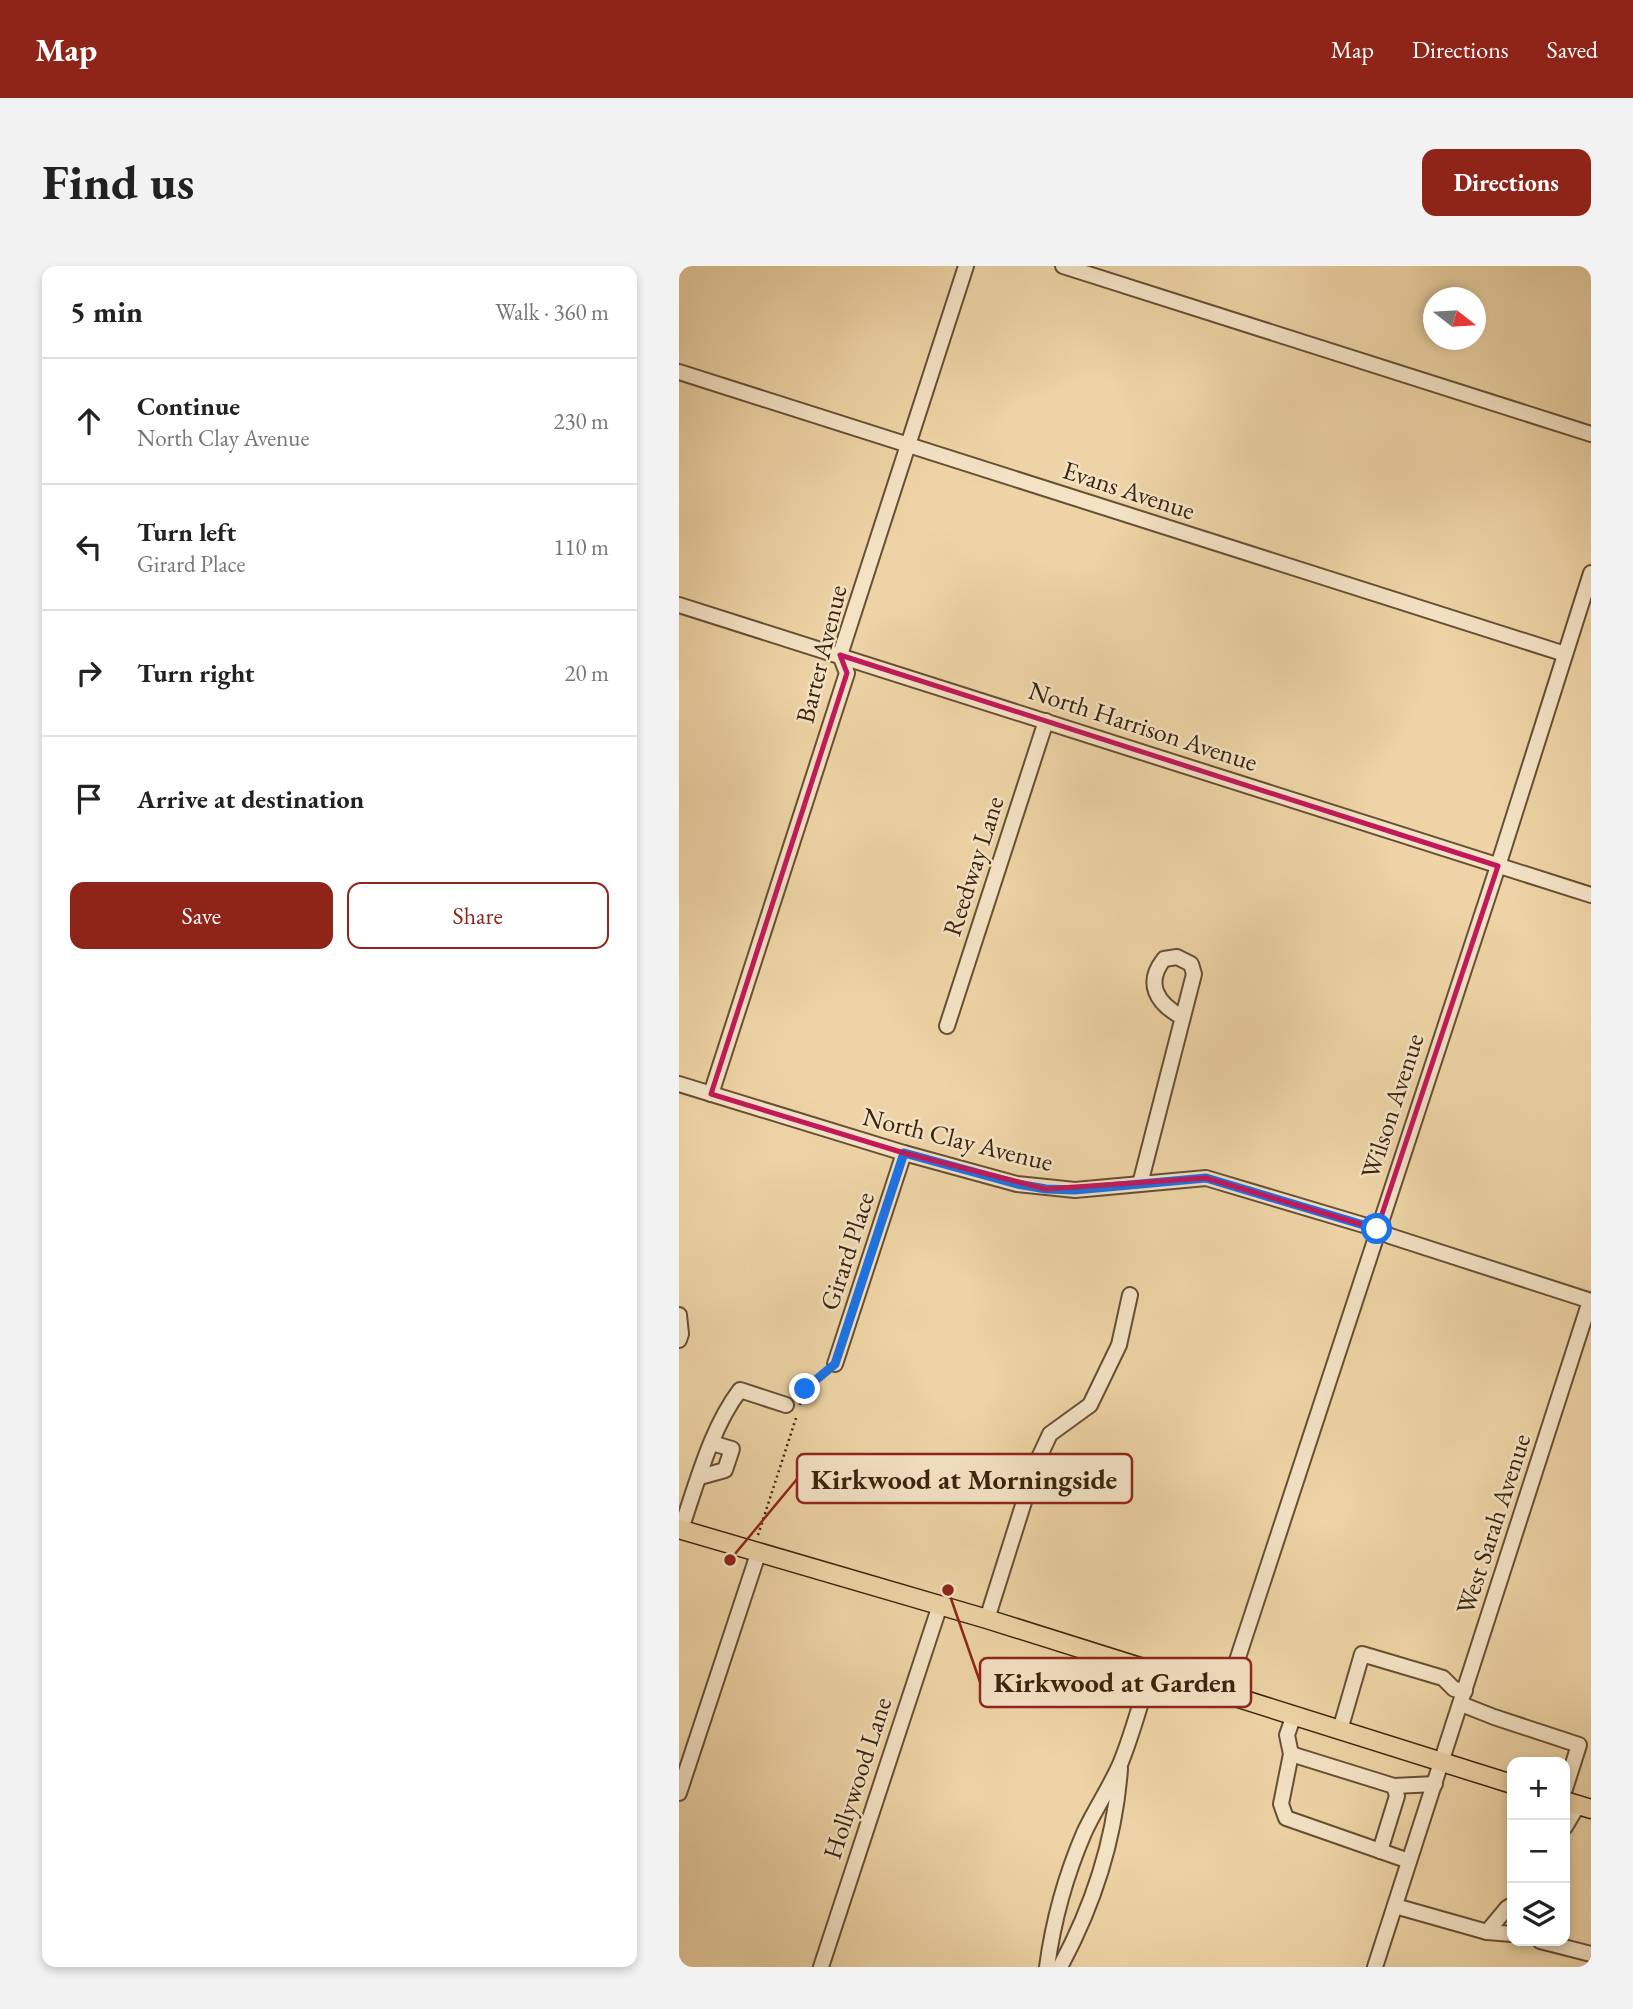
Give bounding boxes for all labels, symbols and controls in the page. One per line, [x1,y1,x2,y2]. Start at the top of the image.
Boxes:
text: Map [35,28,97,71]
text: Map [1331,34,1374,65]
text: Directions [1412,34,1509,65]
text: Saved [1547,34,1598,65]
button: Directions [1422,149,1591,216]
text: Find us [42,150,194,214]
north arrow [1423,287,1486,350]
text: 5 min [70,292,143,331]
text: Walk · 360 m [495,297,609,327]
text: Continue [137,389,240,423]
icon: ahead [70,402,108,440]
text: 230 m [553,406,609,436]
text: North Clay Avenue [137,423,309,453]
street label: Evans Avenue [1059,453,1199,527]
text: Turn left [137,515,236,549]
icon: left [70,528,108,566]
text: 110 m [553,532,609,562]
text: Girard Place [137,549,245,579]
street label: Barter Avenue [787,581,855,727]
icon: right [70,654,108,692]
text: Turn right [137,656,255,690]
text: 20 m [564,658,609,688]
street label: North Harrison Avenue [1024,673,1262,779]
icon: arrive [70,780,108,818]
text: Arrive at destination [137,782,364,816]
street label: Reedway Lane [934,792,1012,940]
button: Save [70,882,333,949]
button: Share [347,882,609,949]
street label: Wilson Avenue [1353,1029,1431,1183]
street label: North Clay Avenue [859,1099,1057,1179]
street label: Girard Place [812,1187,882,1315]
route start [1361,1213,1392,1244]
route end [789,1373,820,1404]
street label: West Sarah Avenue [1448,1429,1538,1619]
callout: Kirkwood at Morningside [797,1454,1132,1503]
text: Kirkwood at Morningside [811,1461,1117,1497]
callout: Kirkwood at Garden [980,1658,1251,1707]
text: Kirkwood at Garden [994,1664,1237,1700]
street label: Hollywood Lane [815,1693,899,1863]
map controls [1507,1757,1570,1946]
button: + [1507,1757,1570,1820]
button: − [1507,1820,1570,1883]
button: layers [1507,1883,1570,1946]

